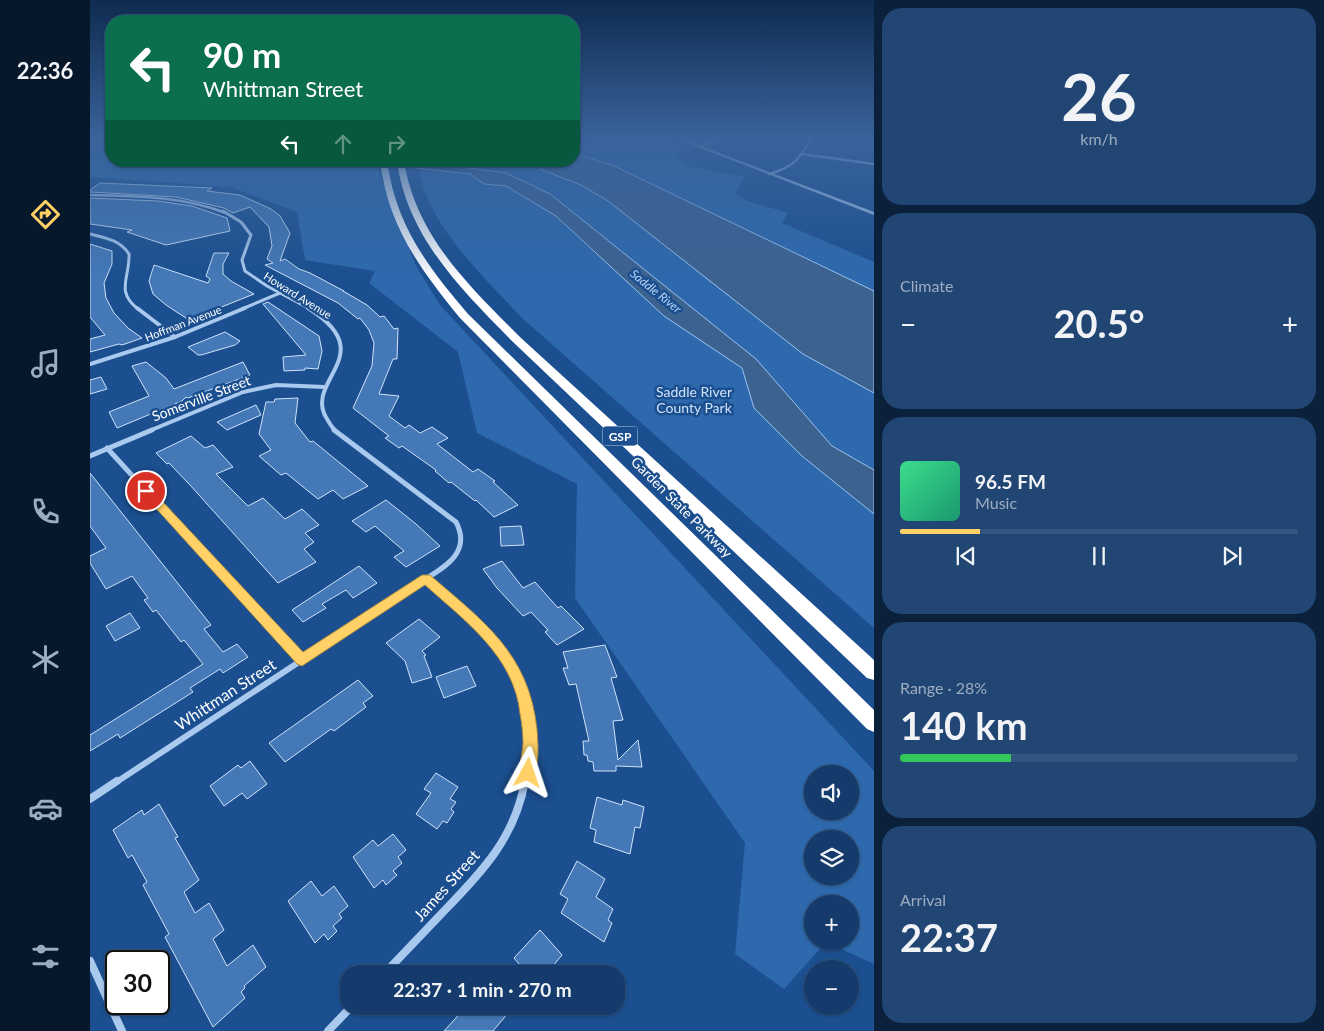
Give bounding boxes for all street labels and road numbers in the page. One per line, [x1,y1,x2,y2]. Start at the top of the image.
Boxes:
street label: Howard Avenue [262,269,334,321]
street label: Hoffman Avenue [143,302,223,344]
street label: Somerville Street [149,371,253,425]
road number: GSP [602,426,638,446]
street label: Garden State Parkway [628,453,737,562]
street label: Whittman Street [171,654,279,734]
street label: James Street [409,845,483,924]

